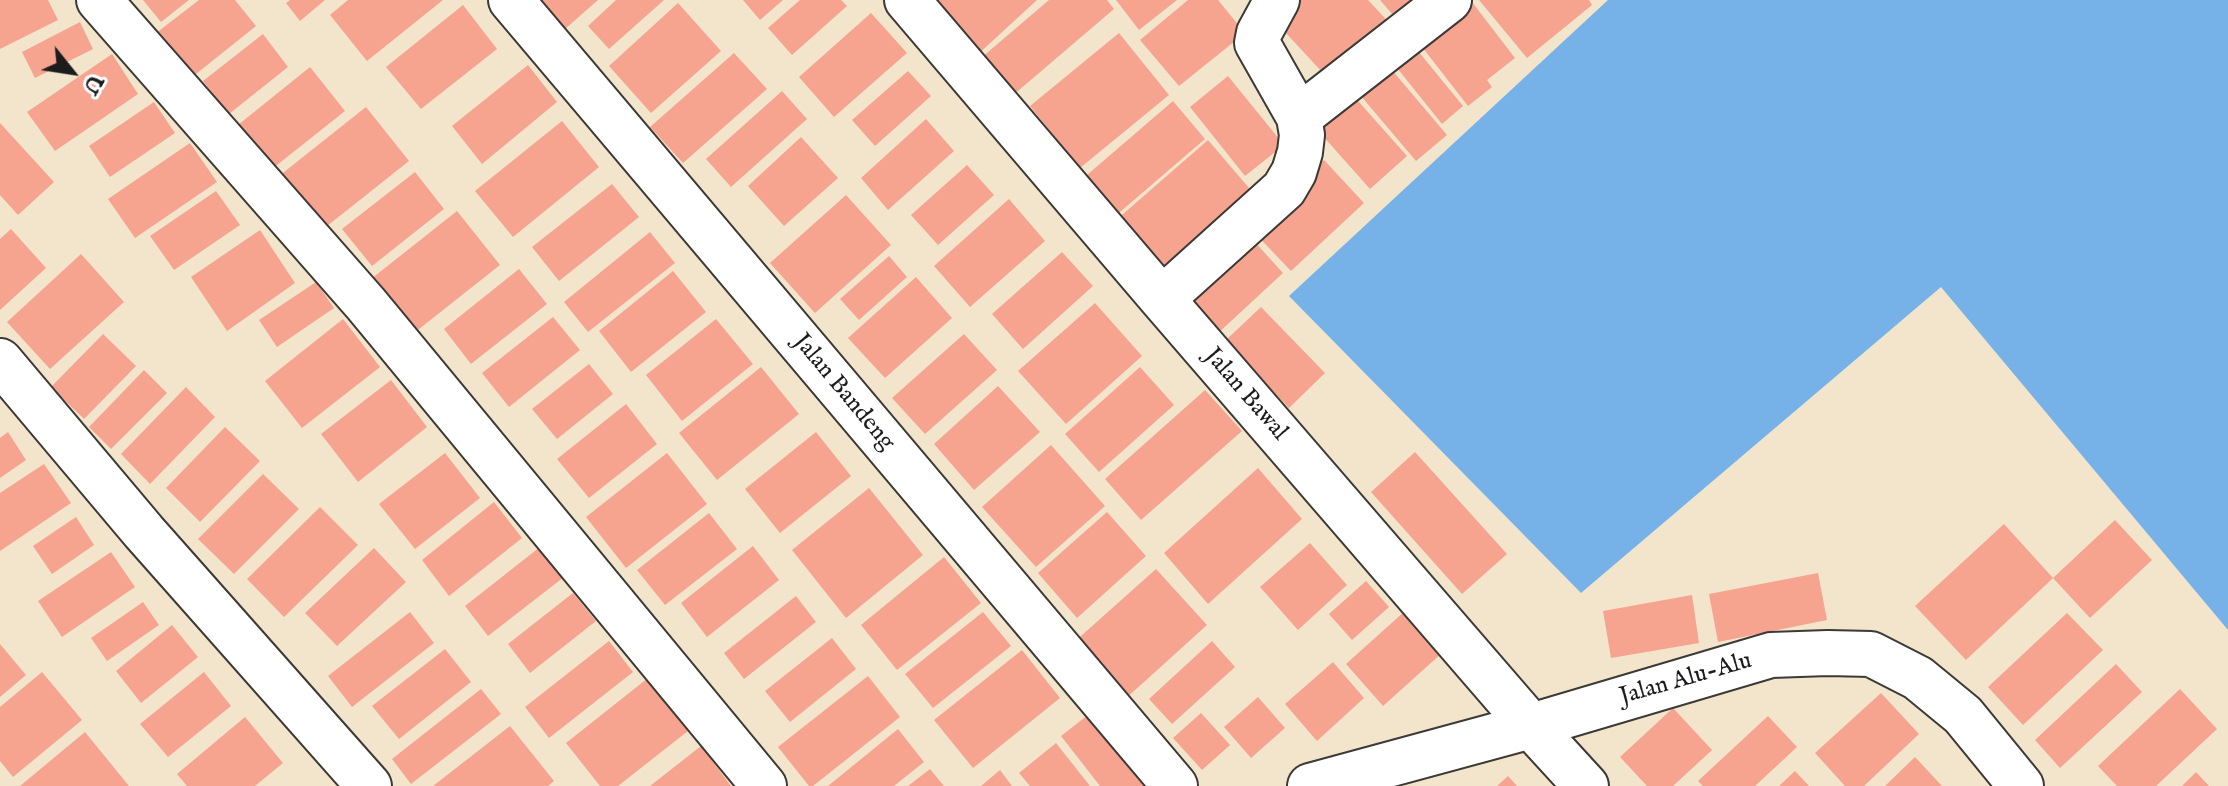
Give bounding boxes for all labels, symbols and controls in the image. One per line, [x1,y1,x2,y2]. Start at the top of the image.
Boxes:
north arrow [32,32,112,112]
text: U [76,69,110,99]
street label: Jalan Bandeng [786,329,900,457]
street label: Jalan Bawal [1197,343,1293,447]
street label: Jalan Alu-Alu [1617,647,1755,713]

